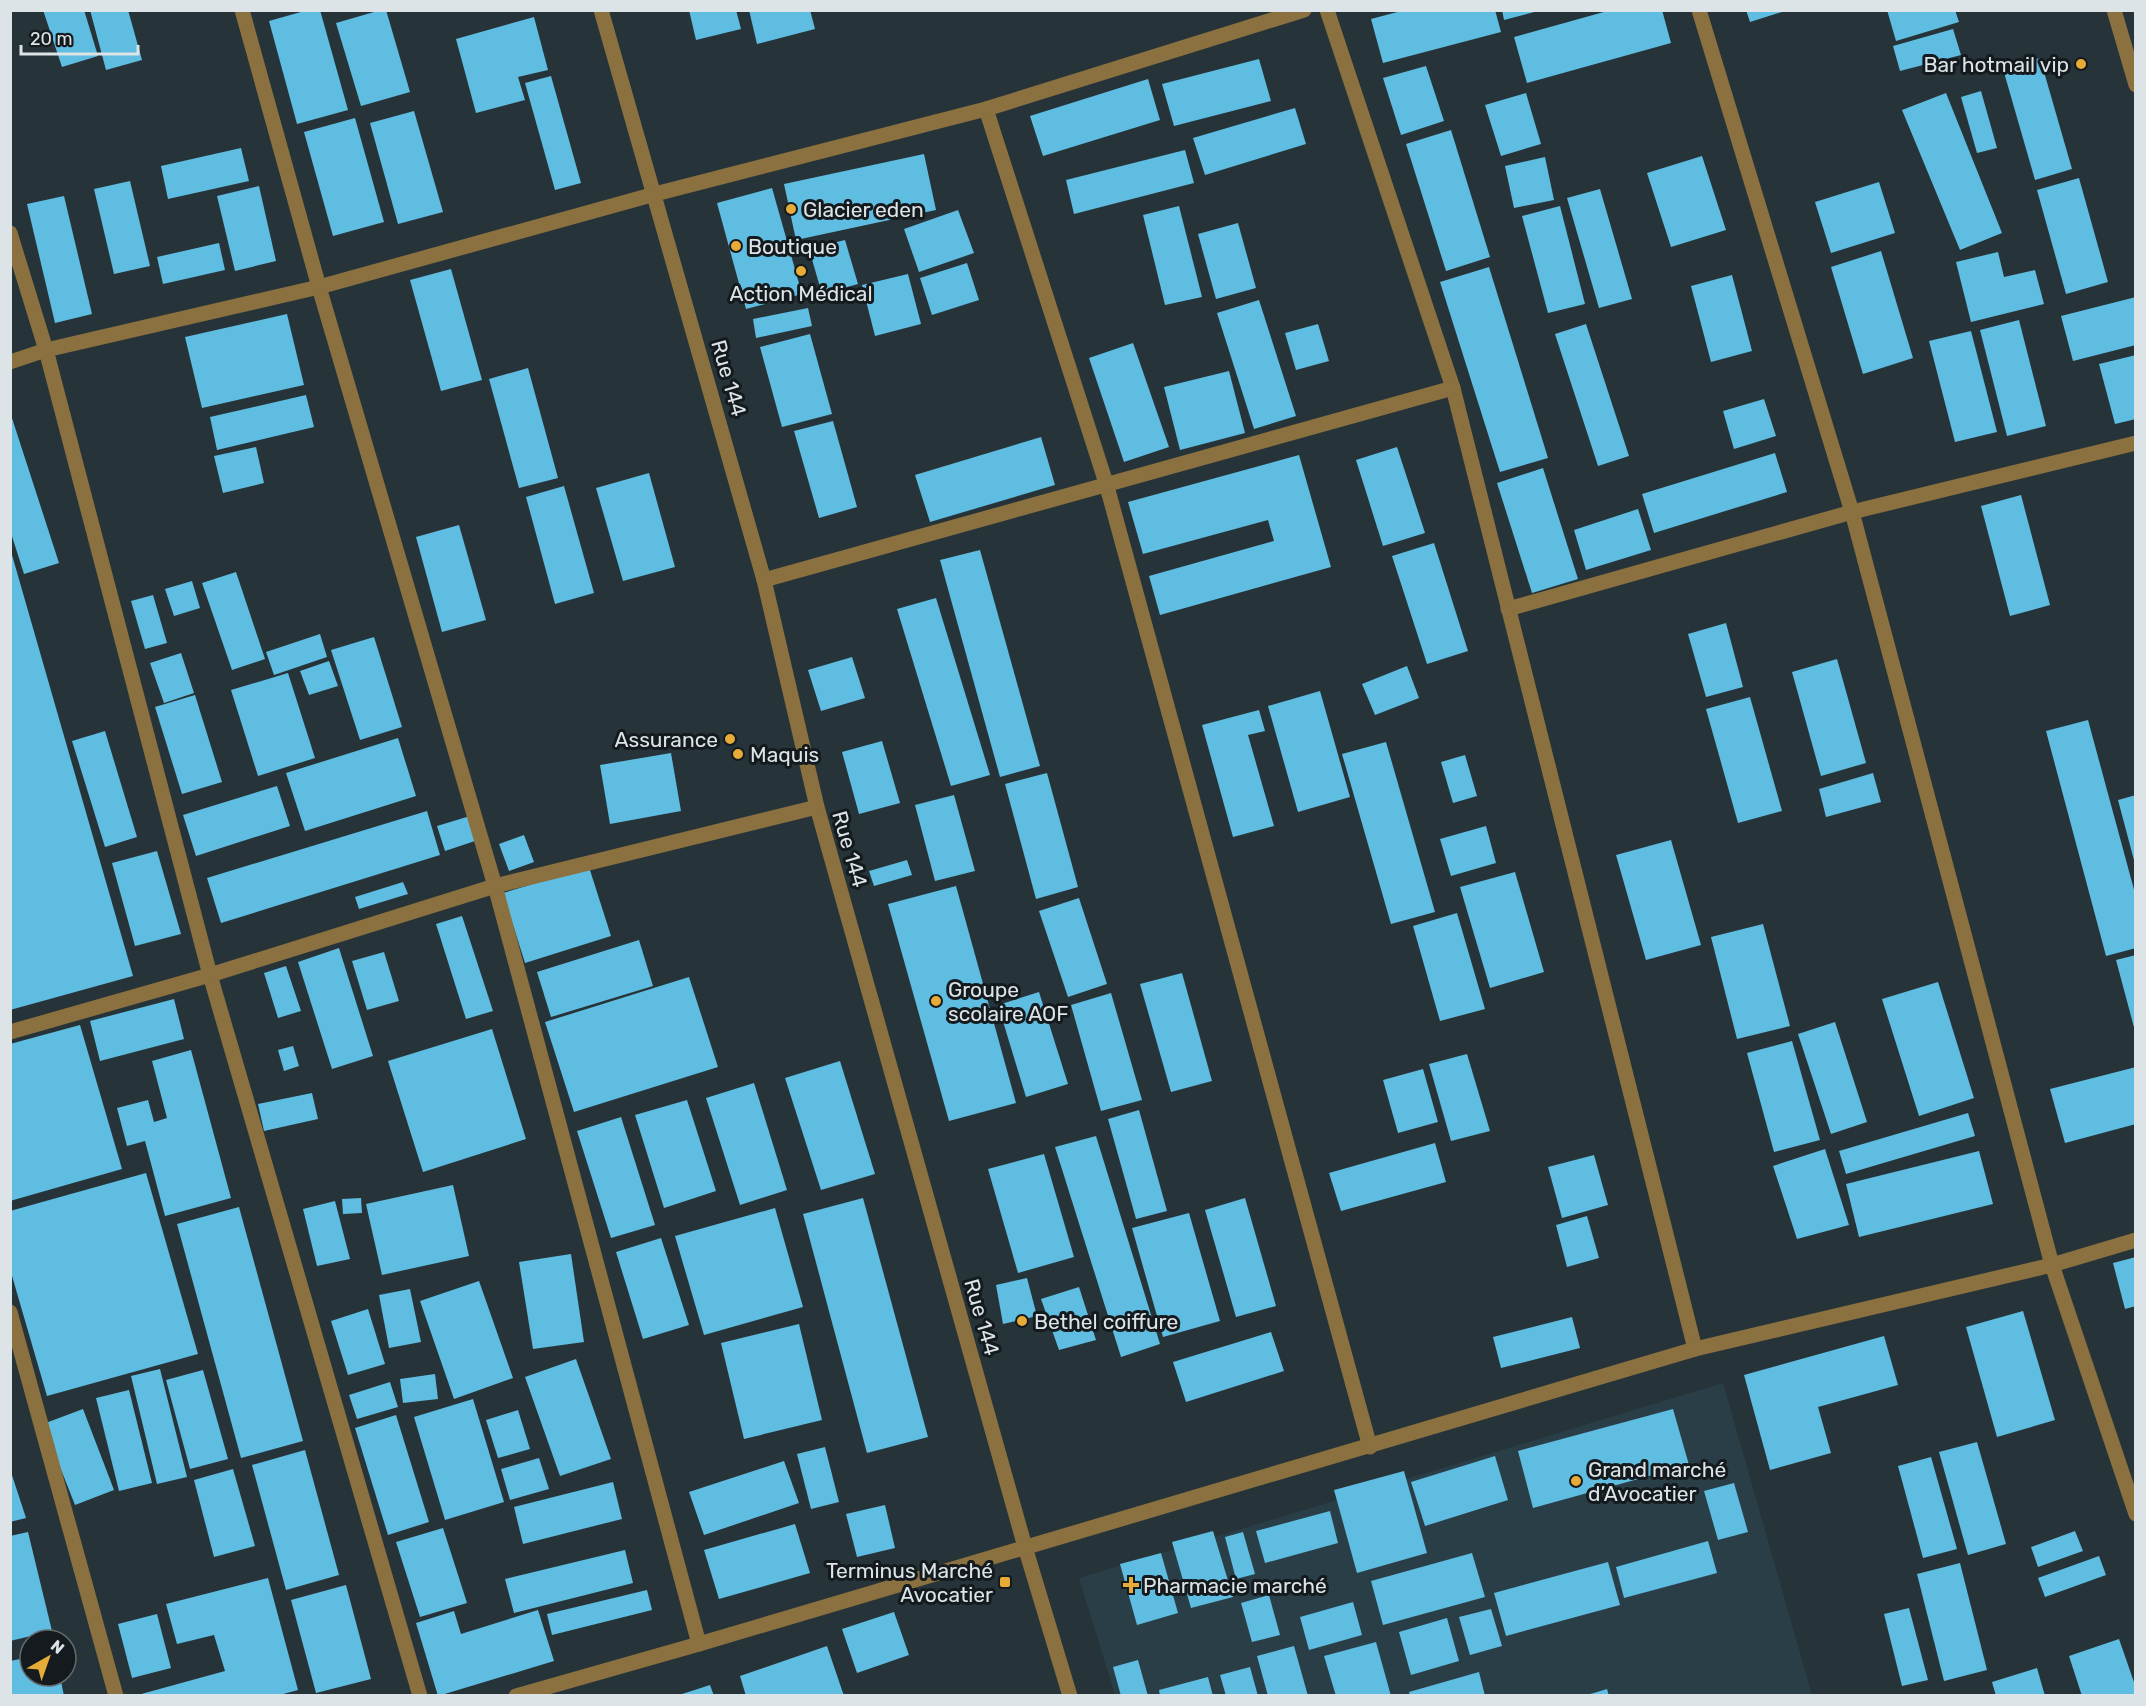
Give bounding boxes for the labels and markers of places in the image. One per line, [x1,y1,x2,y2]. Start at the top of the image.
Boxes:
place label: Bar hotmail vip [1924,52,2069,77]
marker: Bar hotmail vip [2074,57,2088,71]
place label: Glacier eden [803,197,924,222]
marker: Glacier eden [784,202,798,216]
place label: Boutique [748,234,837,259]
marker: Boutique [729,239,743,253]
marker: Action Médical [794,264,808,278]
place label: Action Médical [729,281,873,306]
place label: Assurance [614,727,718,752]
marker: Assurance [723,732,737,746]
place label: Maquis [750,742,819,767]
marker: Maquis [731,747,745,761]
place label: Groupe scolaire AOF [948,977,1069,1026]
marker: Groupe scolaire AOF [929,994,943,1008]
place label: Bethel coiffure [1034,1309,1178,1334]
marker: Bethel coiffure [1015,1314,1029,1328]
place label: Grand marché d’Avocatier [1588,1457,1726,1506]
marker: Grand marché d’Avocatier [1569,1474,1583,1488]
place label: Terminus Marché Avocatier [826,1558,993,1607]
place label: Pharmacie marché [1143,1573,1327,1598]
marker: Terminus Marché Avocatier [998,1575,1012,1589]
marker: Pharmacie marché [1124,1578,1138,1592]

